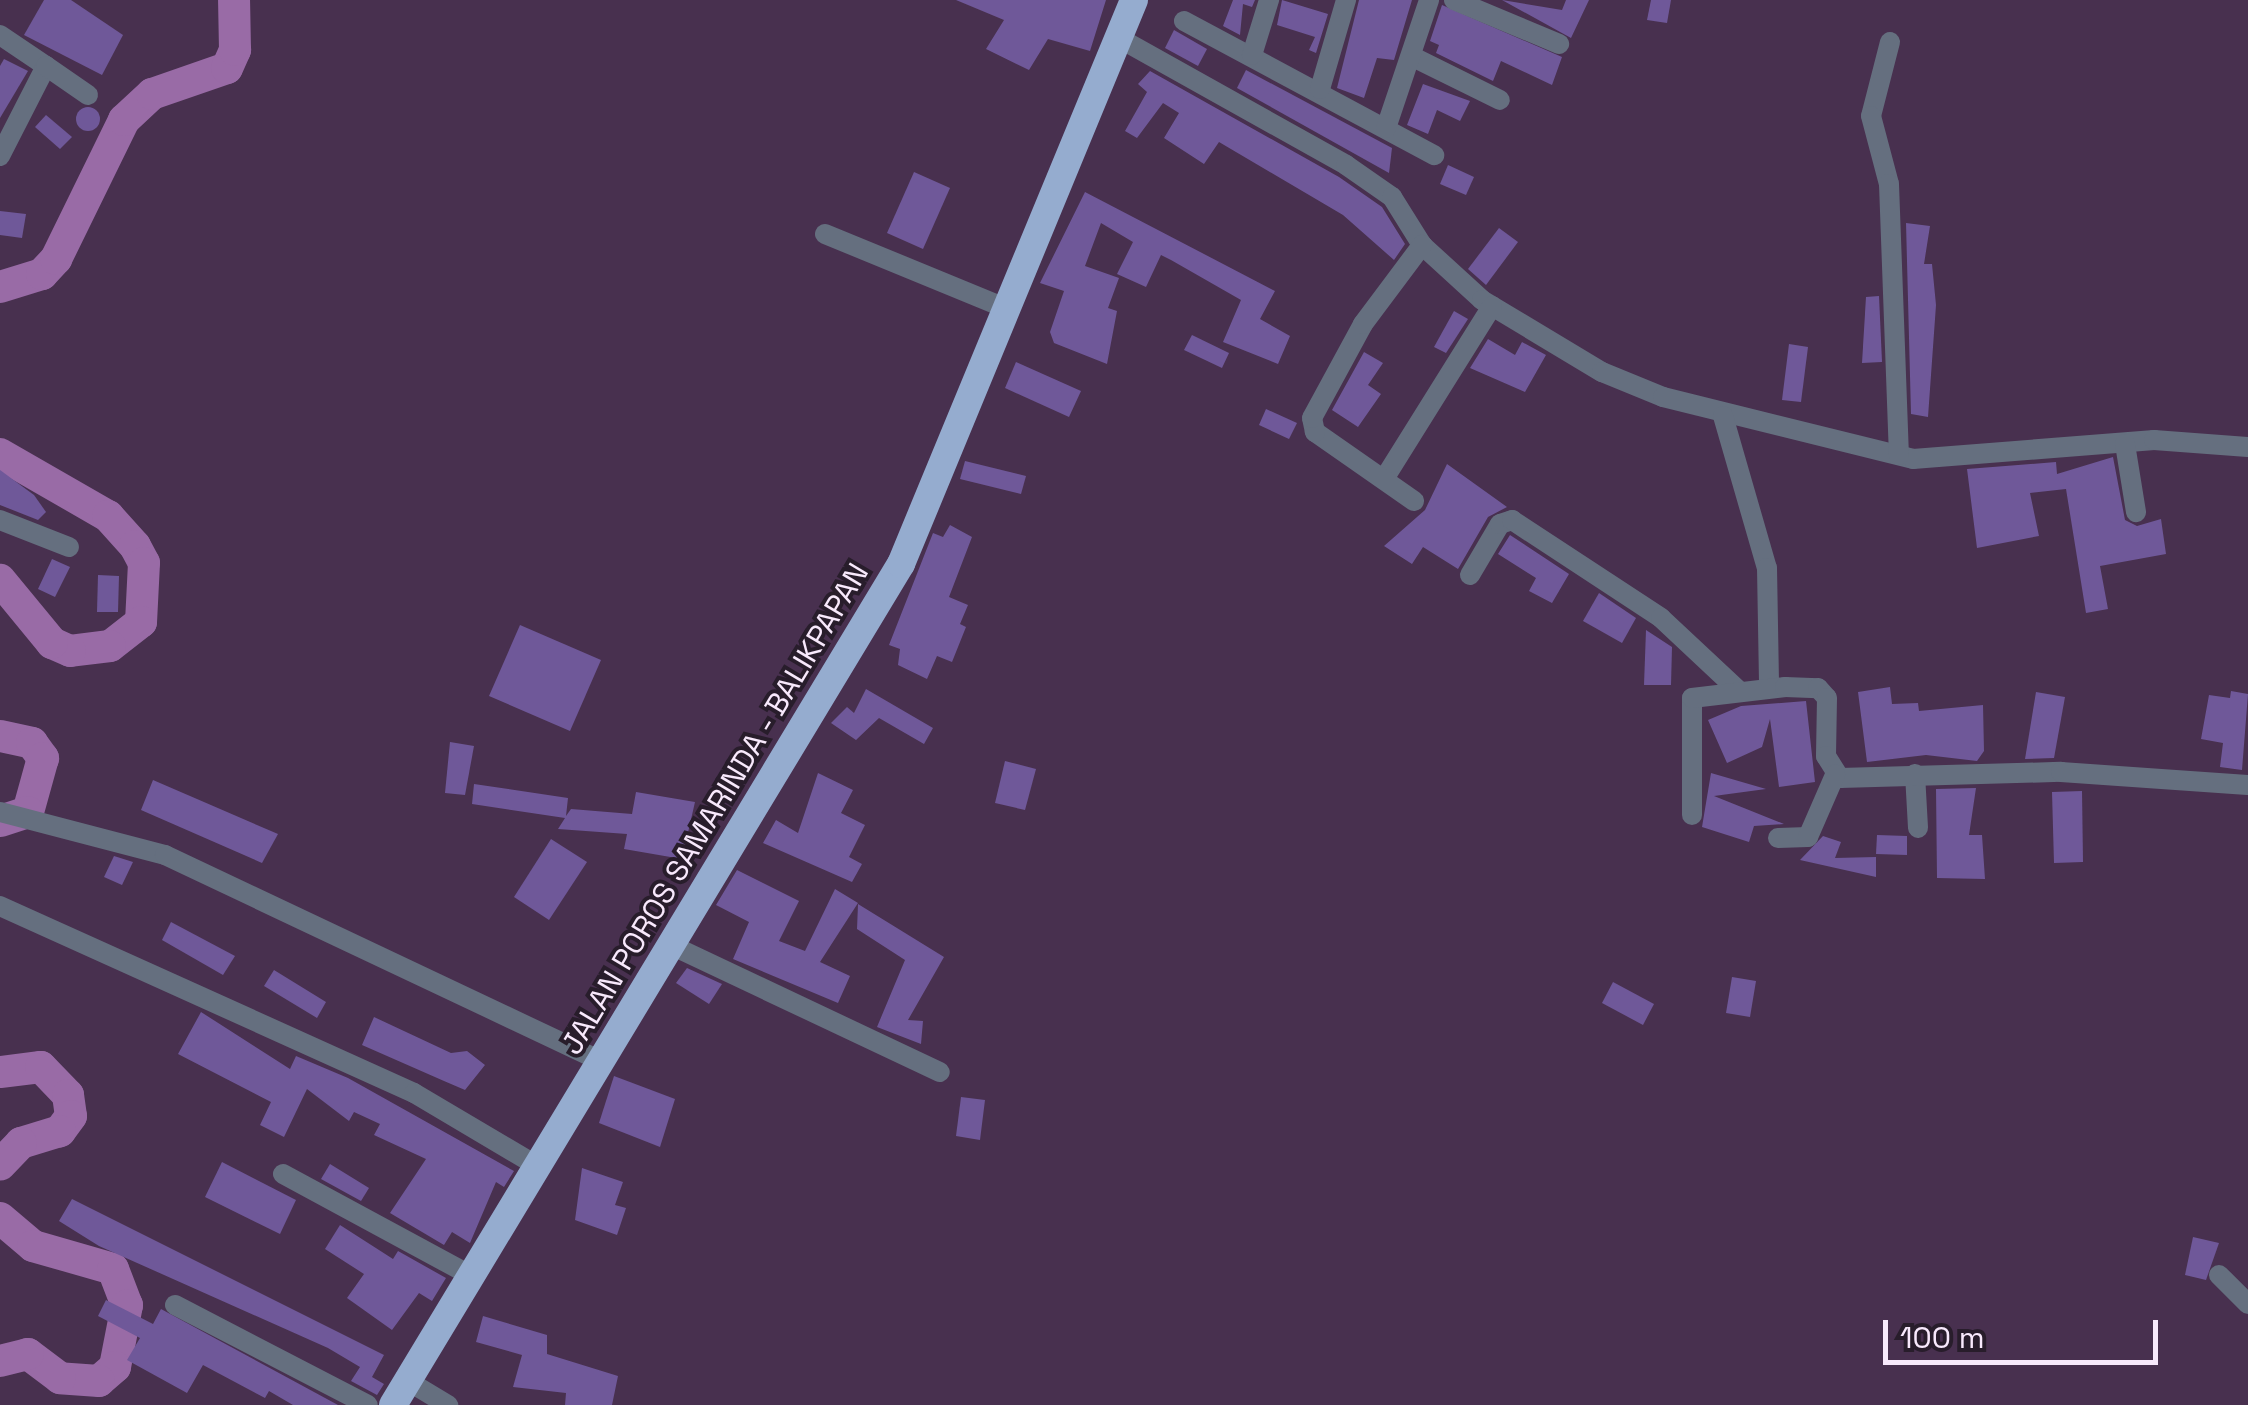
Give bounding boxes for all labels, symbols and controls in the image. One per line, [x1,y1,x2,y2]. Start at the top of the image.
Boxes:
street label: JALAN POROS SAMARINDA - BALIKPAPAN [553,556,877,1062]
scale bar [1888,1300,2163,1362]
text: 100 m [1900,1318,1985,1357]

